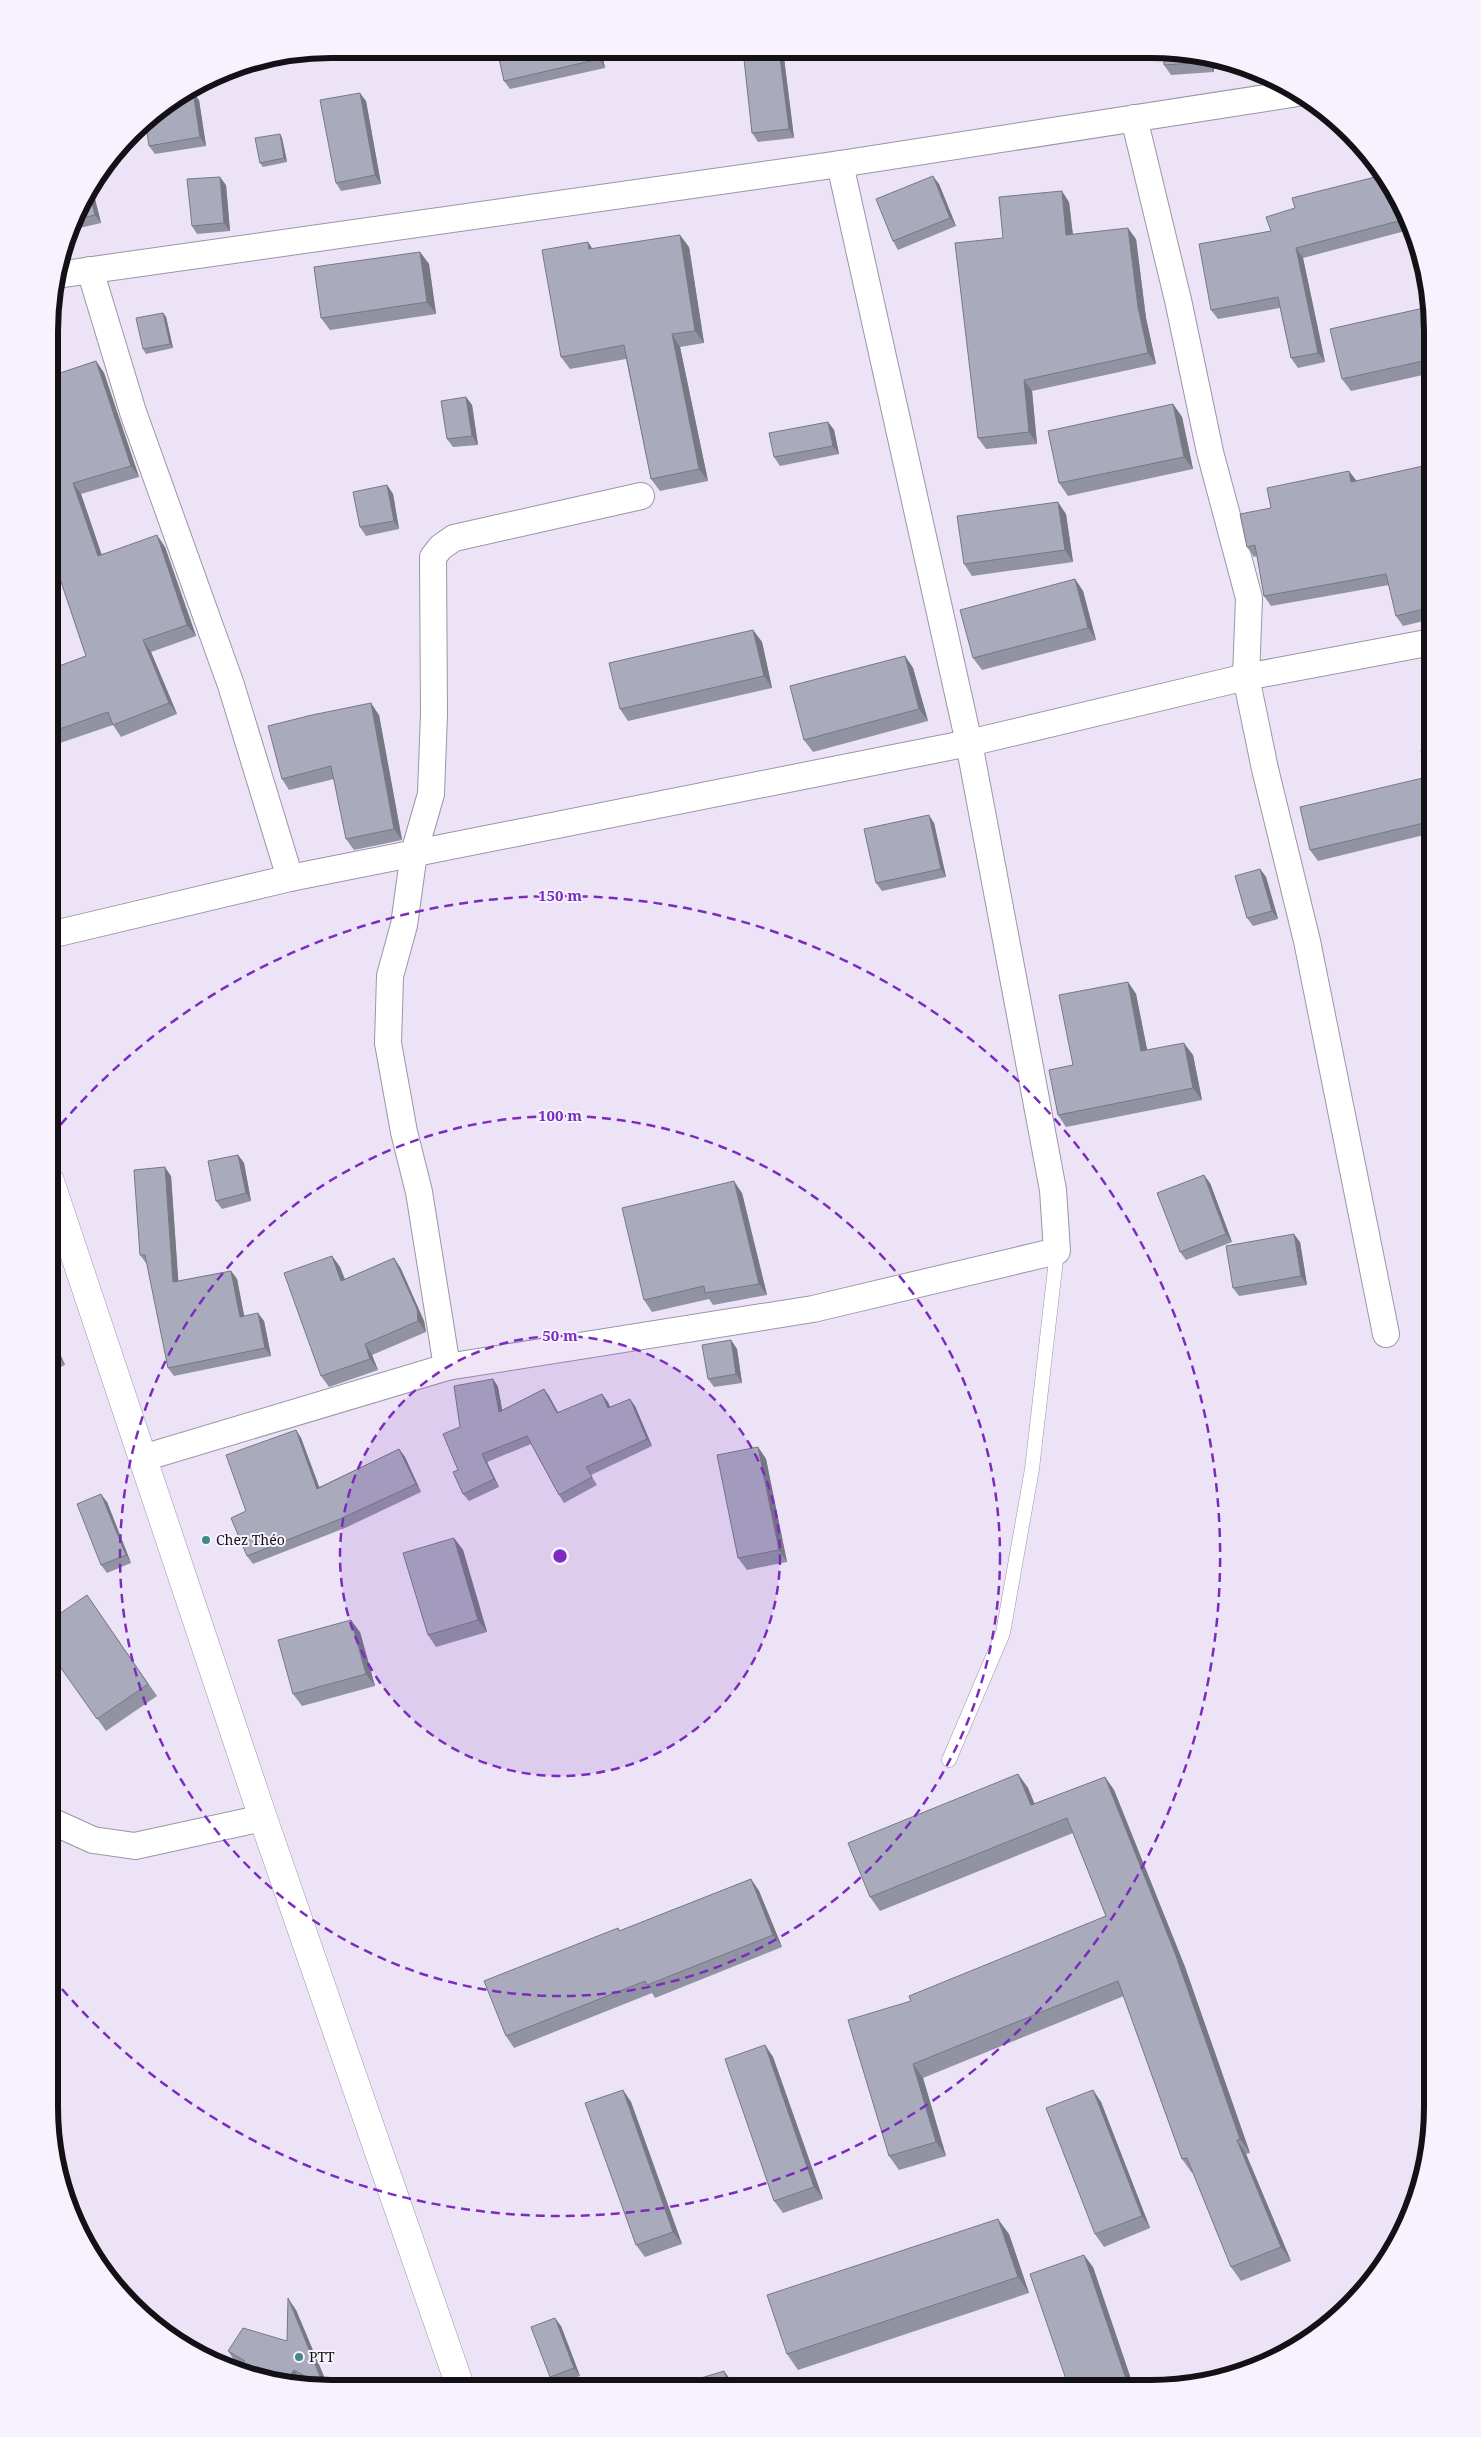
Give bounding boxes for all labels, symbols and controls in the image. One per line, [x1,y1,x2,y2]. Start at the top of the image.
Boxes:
text: 150 m [538,885,582,905]
text: 100 m [538,1105,582,1125]
text: 50 m [542,1325,578,1345]
place label: Chez Théo [216,1530,285,1549]
marker: Chez Théo [200,1534,212,1546]
centre of rings [551,1547,569,1565]
place label: PTT [309,2347,335,2366]
marker: PTT [293,2351,305,2363]

